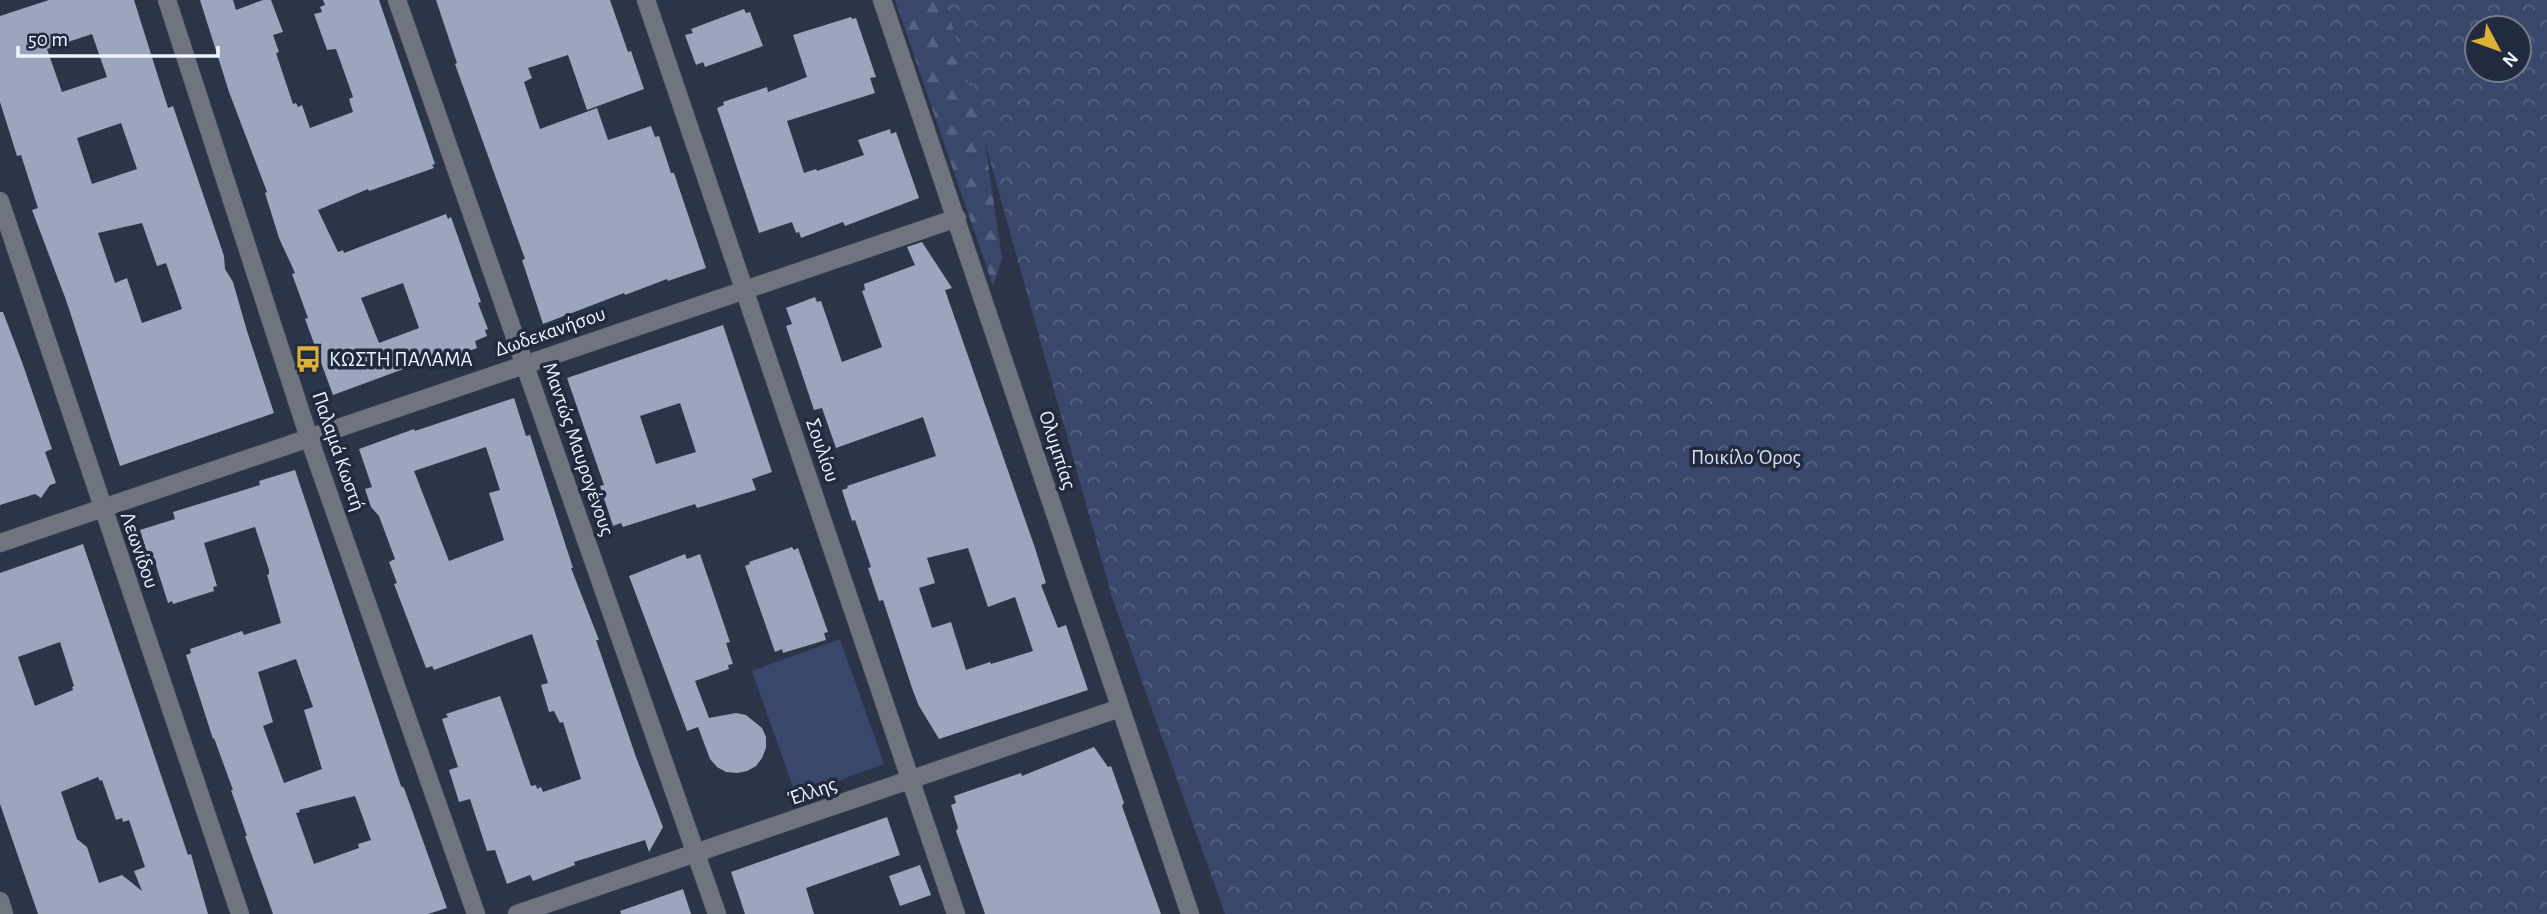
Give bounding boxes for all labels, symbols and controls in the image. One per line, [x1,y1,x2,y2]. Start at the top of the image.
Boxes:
scale bar [18,14,217,58]
north arrow [2463,14,2533,84]
text: 50 m [28,29,68,50]
text: N [2498,48,2521,70]
street label: Δωδεκανήσου [492,303,608,360]
bus stop icon: ΚΩΣΤΗ ΠΑΛΑΜΑ [293,344,323,374]
place label: ΚΩΣΤΗ ΠΑΛΑΜΑ [329,349,473,370]
street label: Μαντώς Μαυρογένους [539,360,618,539]
street label: Παλαμά Κωστή [308,389,369,514]
street label: Ολυμπίας [1035,408,1080,492]
street label: Σουλίου [802,416,843,485]
park label: Ποικίλο Όρος [1691,447,1801,468]
street label: Λεωνίδου [117,509,162,591]
street label: Έλλης [785,773,839,810]

